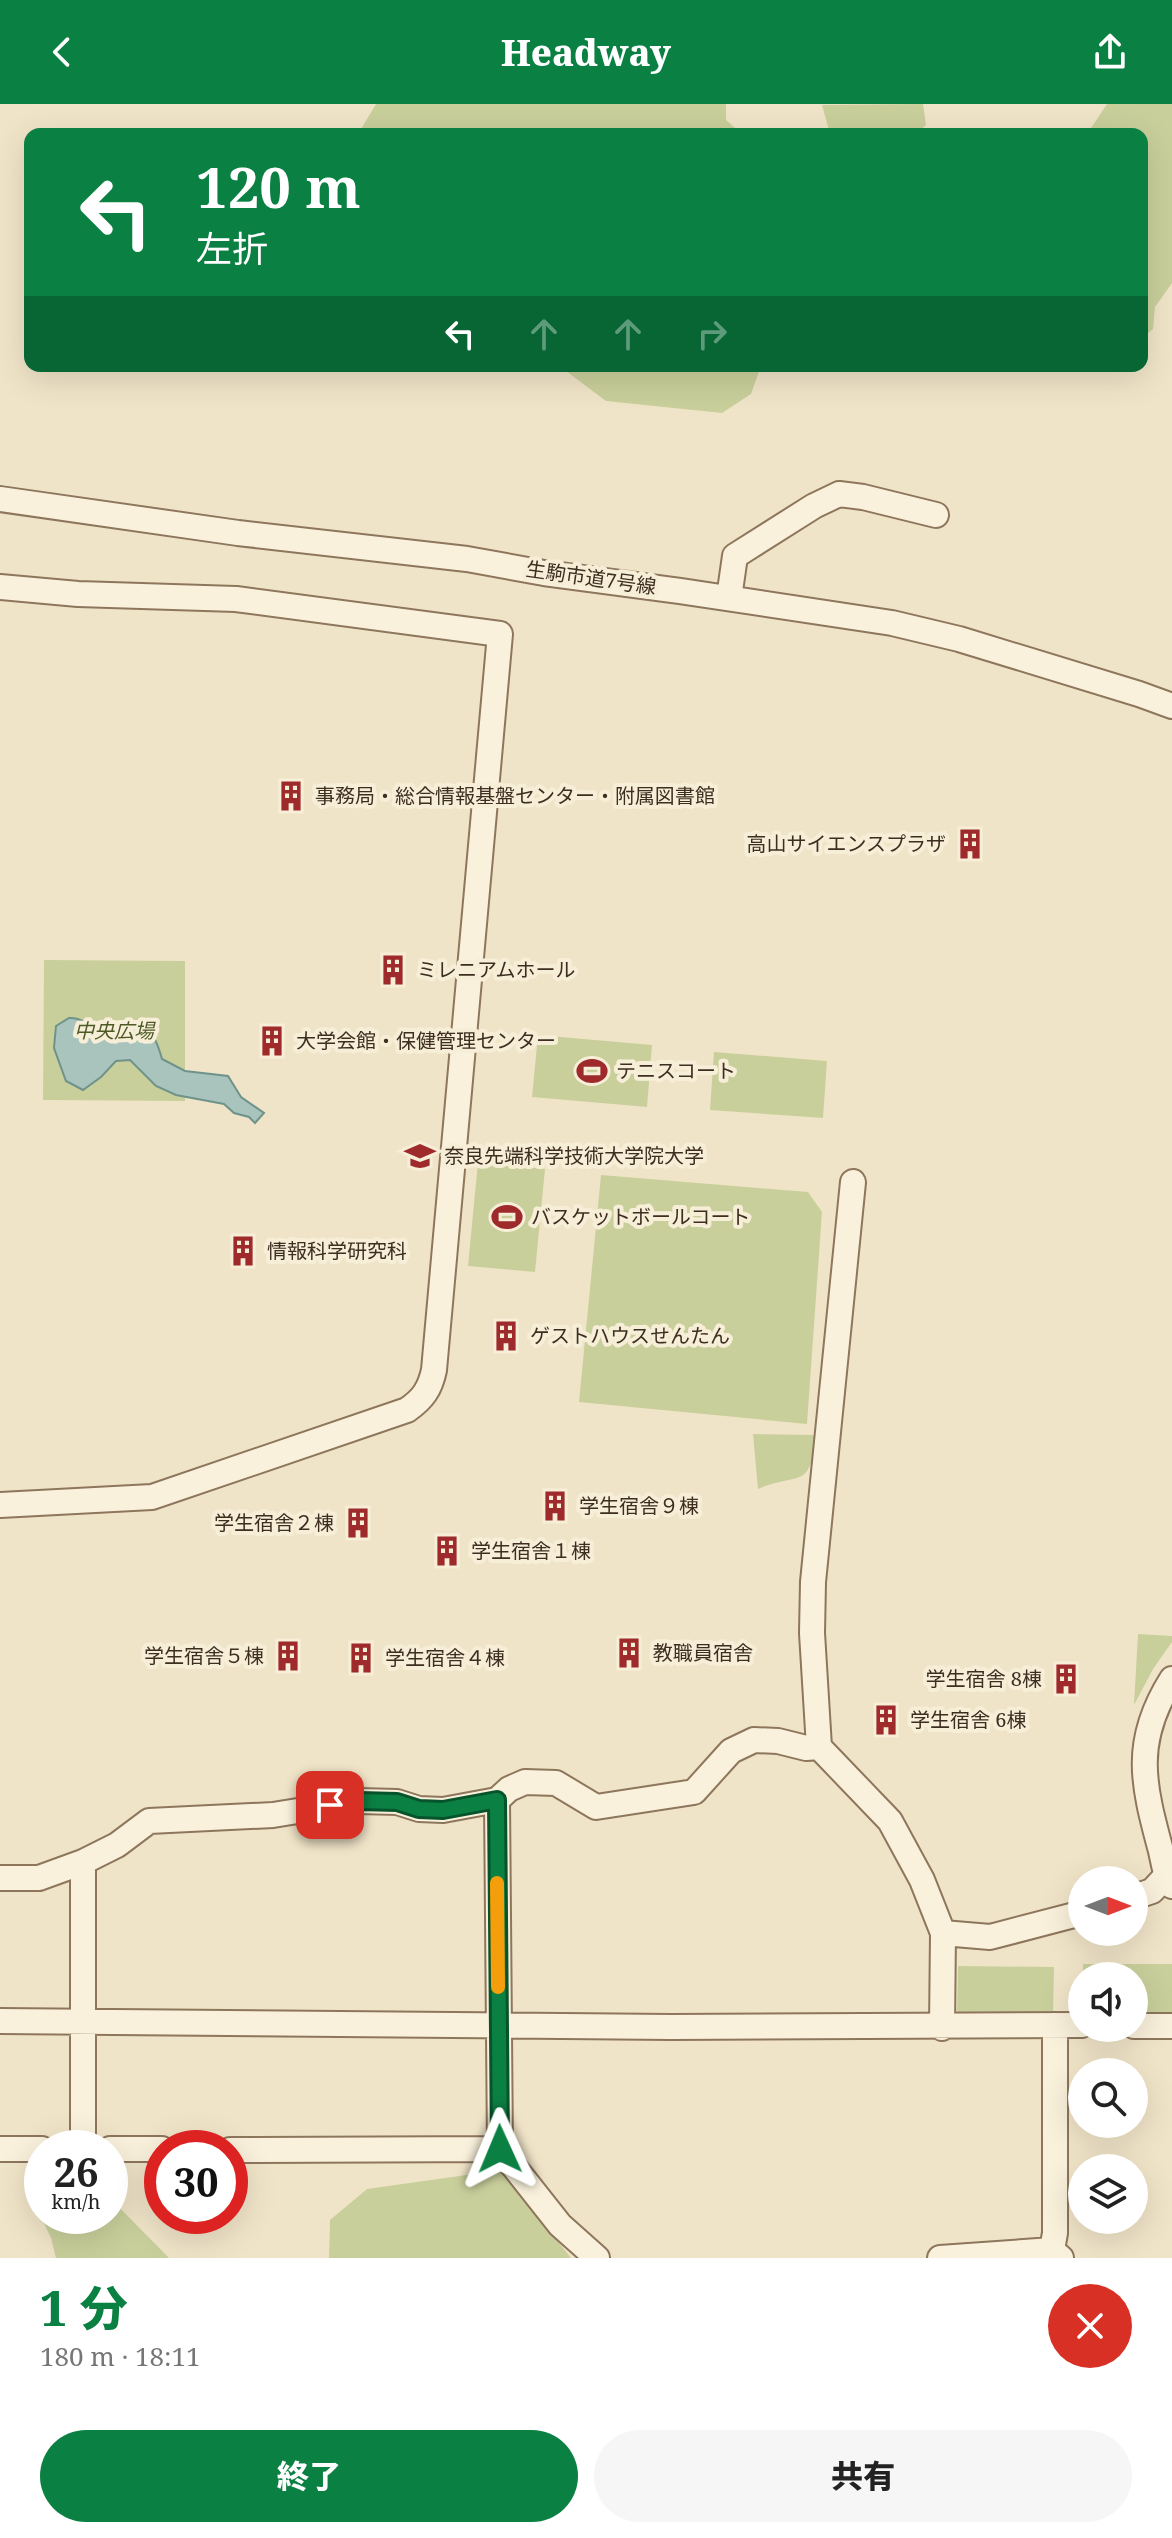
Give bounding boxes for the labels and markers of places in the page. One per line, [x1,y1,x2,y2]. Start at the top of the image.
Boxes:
building icon: 事務局・総合情報基盤センター・附属図書館 [274,779,308,813]
place label: 事務局・総合情報基盤センター・附属図書館 [315,782,715,809]
building icon: 高山サイエンスプラザ [953,827,987,861]
place label: 高山サイエンスプラザ [747,830,946,857]
building icon: ミレニアムホール [376,953,410,987]
place label: ミレニアムホール [417,956,576,983]
building icon: 大学会館・保健管理センター [255,1024,289,1058]
place label: 大学会館・保健管理センター [296,1027,556,1054]
sports icon: テニスコート [575,1054,609,1088]
place label: テニスコート [616,1057,736,1084]
school or university icon: 奈良先端科学技術大学院大学 [403,1139,437,1173]
place label: 奈良先端科学技術大学院大学 [444,1142,704,1169]
sports icon: バスケットボールコート [490,1200,524,1234]
place label: バスケットボールコート [531,1203,751,1230]
building icon: 情報科学研究科 [226,1234,260,1268]
place label: 情報科学研究科 [267,1237,407,1264]
building icon: ゲストハウスせんたん [489,1319,523,1353]
place label: ゲストハウスせんたん [530,1322,730,1349]
building icon: 学生宿舎９棟 [538,1489,572,1523]
place label: 学生宿舎９棟 [579,1492,699,1519]
building icon: 学生宿舎２棟 [341,1506,375,1540]
place label: 学生宿舎２棟 [214,1509,334,1536]
building icon: 学生宿舎１棟 [430,1534,464,1568]
place label: 学生宿舎１棟 [471,1537,591,1564]
building icon: 教職員宿舎 [612,1636,646,1670]
building icon: 学生宿舎５棟 [271,1639,305,1673]
place label: 教職員宿舎 [653,1639,753,1666]
building icon: 学生宿舎４棟 [344,1641,378,1675]
place label: 学生宿舎５棟 [144,1642,264,1669]
place label: 学生宿舎４棟 [385,1644,505,1671]
building icon: 学生宿舎 8棟 [1049,1662,1083,1696]
place label: 学生宿舎 8棟 [926,1665,1042,1692]
building icon: 学生宿舎 6棟 [869,1703,903,1737]
place label: 学生宿舎 6棟 [910,1706,1026,1733]
pin [296,1771,364,1839]

